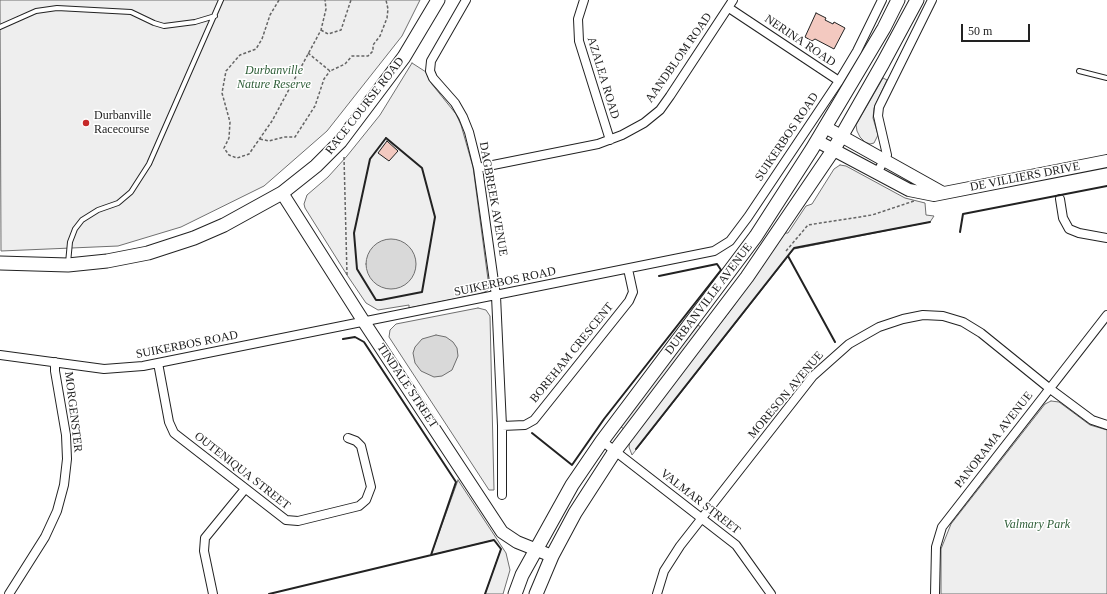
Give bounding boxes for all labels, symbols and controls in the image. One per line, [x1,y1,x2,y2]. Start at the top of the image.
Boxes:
street label: AANDBLOM ROAD [643,10,715,106]
street label: NERINA ROAD [762,12,838,70]
scale bar [963,16,1032,42]
text: 50 m [968,24,992,38]
street label: AZALEA ROAD [584,35,622,121]
street label: RACE COURSE ROAD [323,55,407,157]
park label: Durbanville Nature Reserve [237,64,311,92]
street label: SUIKERBOS ROAD [752,90,822,184]
place label: Durbanville Racecourse [94,109,151,137]
marker: Durbanville Racecourse [81,118,91,128]
street label: DAGBREEK AVENUE [476,141,510,257]
street label: DE VILLIERS DRIVE [969,159,1081,195]
street label: DURBANVILLE AVENUE [662,240,756,358]
street label: SUIKERBOS ROAD [453,264,557,300]
street label: BOREHAM CRESCENT [527,300,617,406]
street label: SUIKERBOS ROAD [135,328,239,362]
street label: TINDALE STREET [373,341,441,431]
street label: MORESON AVENUE [745,348,827,442]
street label: MORGENSTER [61,371,85,453]
street label: PANORAMA AVENUE [952,389,1036,491]
street label: OUTENIQUA STREET [191,429,293,513]
street label: VALMAR STREET [657,466,743,538]
park label: Valmary Park [1004,518,1070,532]

